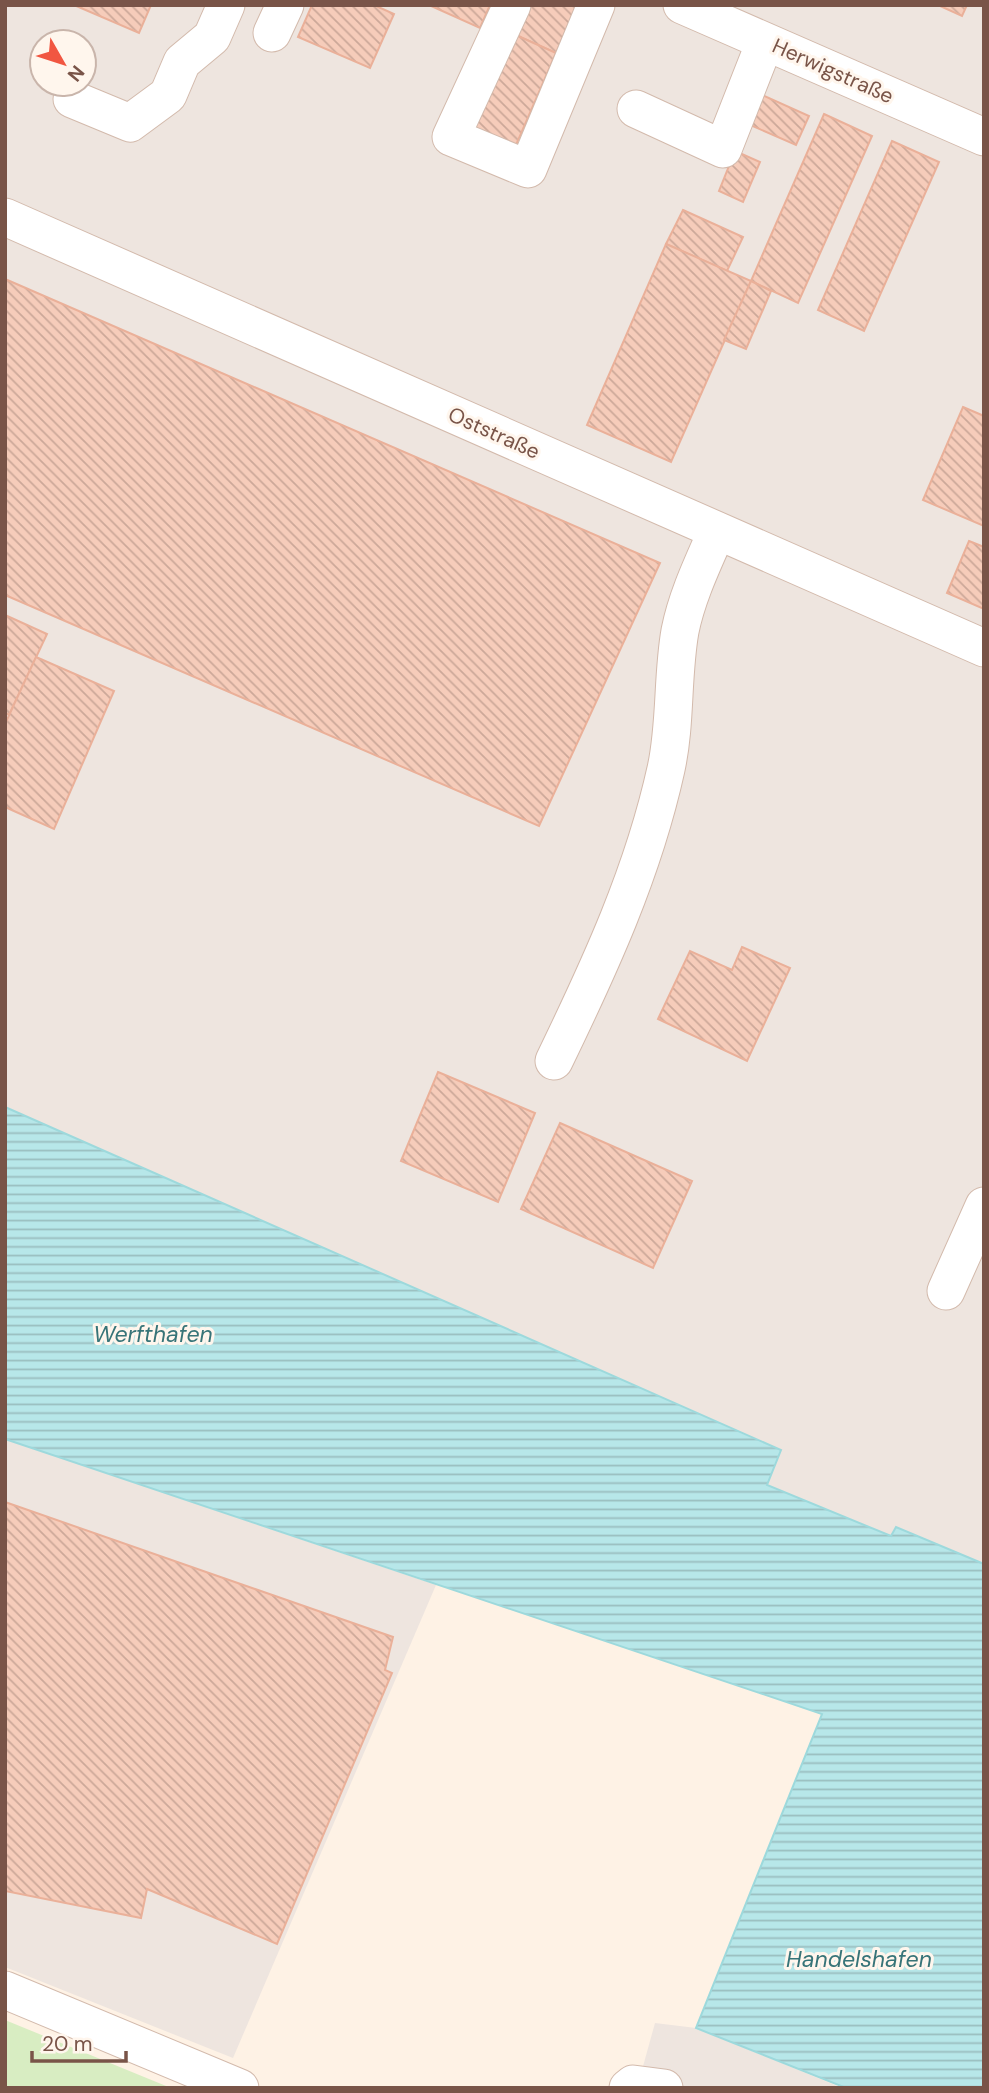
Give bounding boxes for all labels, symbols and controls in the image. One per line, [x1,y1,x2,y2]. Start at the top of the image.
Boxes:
north arrow [28,28,98,98]
street label: Herwigstraße [768,32,898,110]
text: N [62,60,90,87]
street label: Oststraße [444,400,544,466]
water label: Werfthafen [93,1319,213,1349]
water label: Handelshafen [786,1944,932,1974]
scale bar [32,2020,126,2064]
text: 20 m [42,2030,93,2058]

